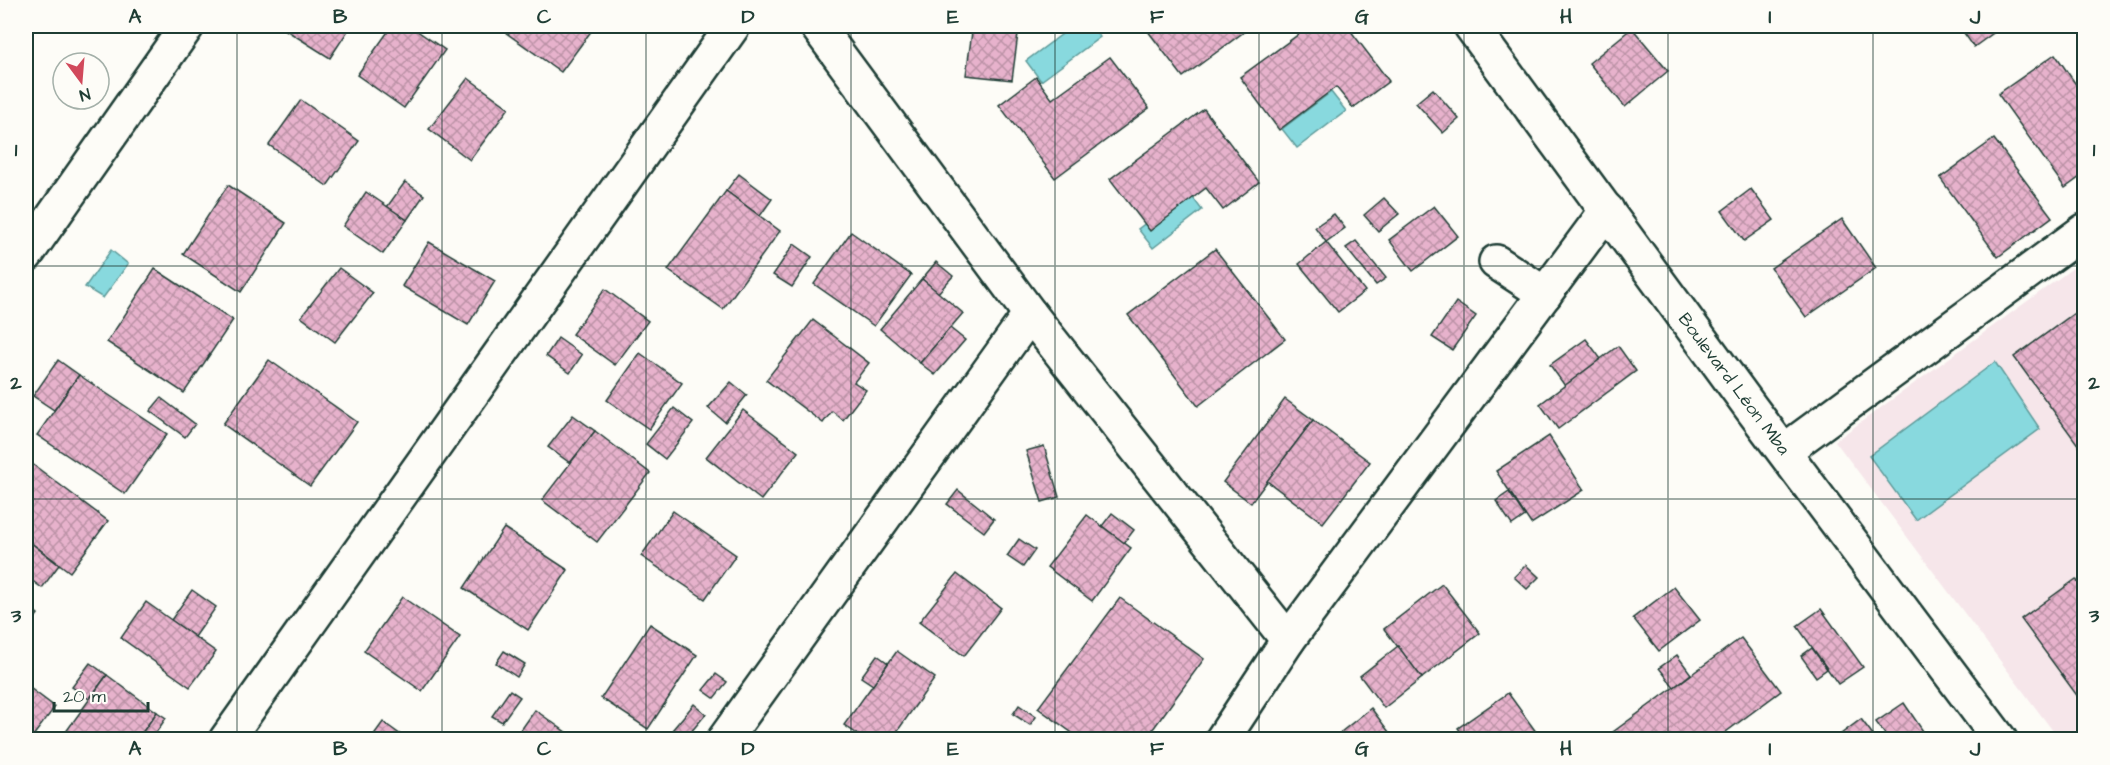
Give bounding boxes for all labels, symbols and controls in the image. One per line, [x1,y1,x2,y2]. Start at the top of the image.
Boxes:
text: A [129,3,142,31]
text: B [333,3,348,31]
text: C [537,3,552,31]
text: D [742,3,755,31]
text: E [947,3,959,31]
text: F [1150,3,1165,31]
text: G [1355,3,1369,31]
text: H [1560,3,1572,31]
text: I [1768,3,1772,31]
text: J [1969,3,1981,31]
north arrow [51,51,111,111]
text: N [77,83,93,106]
text: 1 [15,136,18,164]
text: 1 [2093,136,2096,164]
street label: Boulevard Léon Mba [1672,308,1796,460]
text: 2 [9,369,22,397]
text: 2 [2087,369,2100,397]
text: 3 [10,602,22,630]
text: 3 [2088,602,2100,630]
scale bar [54,675,148,713]
text: 20 m [63,684,106,709]
text: A [129,735,142,763]
text: B [333,735,348,763]
text: C [537,735,552,763]
text: D [742,735,755,763]
text: E [947,735,959,763]
text: F [1150,735,1165,763]
text: G [1355,735,1369,763]
text: H [1560,735,1572,763]
text: I [1768,735,1772,763]
text: J [1969,735,1981,763]

